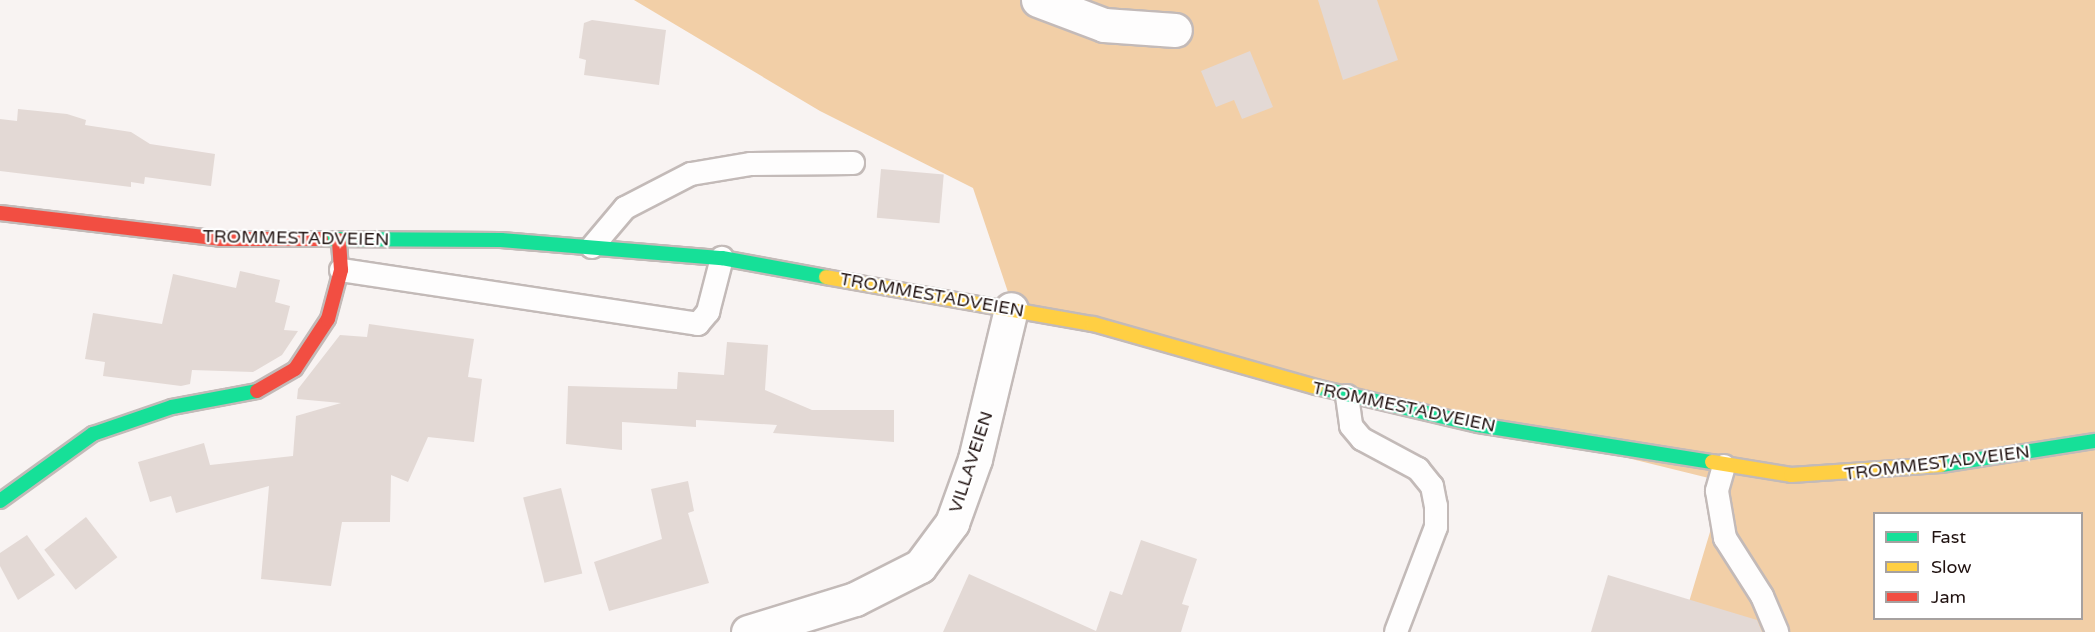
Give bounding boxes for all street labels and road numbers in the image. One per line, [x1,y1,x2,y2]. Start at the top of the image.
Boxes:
street label: TROMMESTADVEIEN [202,226,390,250]
street label: TROMMESTADVEIEN [838,268,1026,322]
street label: TROMMESTADVEIEN [1310,377,1498,437]
street label: VILLAVEIEN [944,408,998,516]
street label: TROMMESTADVEIEN [1843,441,2031,485]

